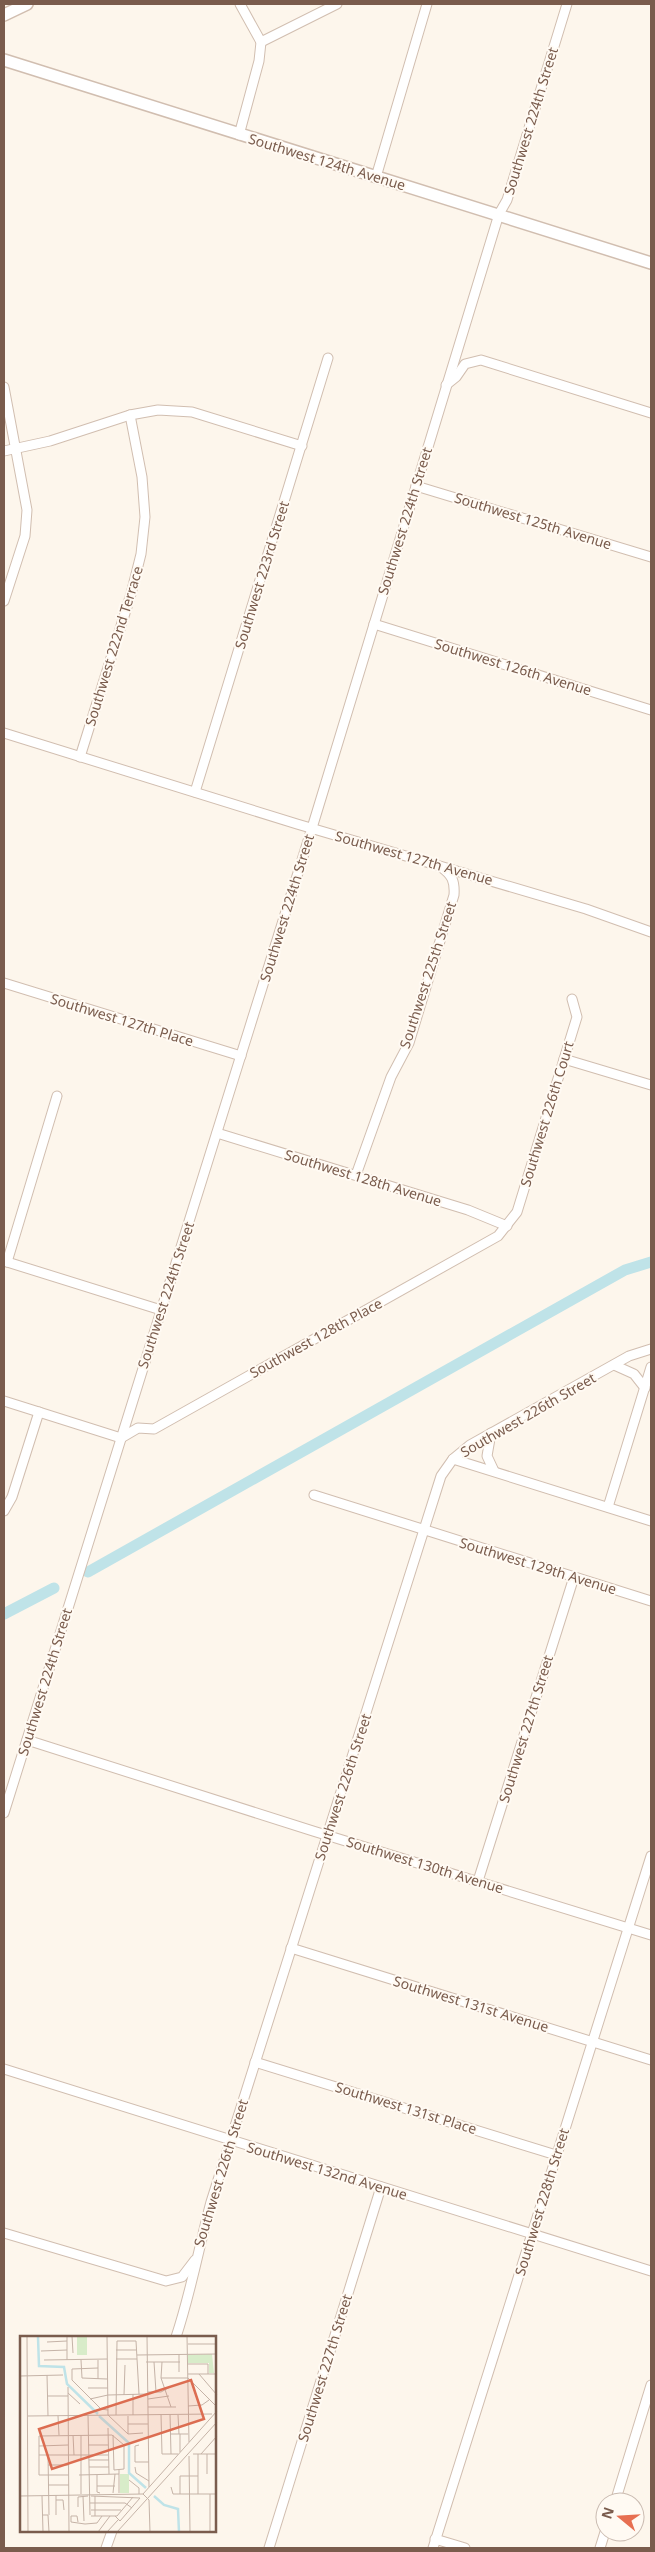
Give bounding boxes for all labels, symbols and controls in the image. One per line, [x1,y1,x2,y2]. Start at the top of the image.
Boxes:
street label: Southwest 224th Street [499,45,562,197]
street label: Southwest 124th Avenue [246,129,408,195]
street label: Southwest 224th Street [373,445,436,597]
street label: Southwest 125th Avenue [452,488,614,554]
street label: Southwest 223rd Street [230,499,293,651]
street label: Southwest 222nd Terrace [80,564,147,728]
street label: Southwest 126th Avenue [432,634,594,700]
street label: Southwest 127th Avenue [333,826,495,889]
street label: Southwest 224th Street [255,832,318,984]
street label: Southwest 225th Street [395,899,460,1051]
street label: Southwest 127th Place [48,989,196,1050]
street label: Southwest 226th Court [515,1039,578,1189]
street label: Southwest 128th Avenue [282,1145,444,1211]
street label: Southwest 224th Street [133,1219,198,1371]
street label: Southwest 128th Place [246,1293,385,1382]
street label: Southwest 226th Street [457,1368,599,1461]
street label: Southwest 129th Avenue [457,1533,619,1599]
street label: Southwest 224th Street [13,1606,76,1758]
street label: Southwest 227th Street [494,1653,557,1805]
street label: Southwest 226th Street [310,1711,375,1863]
street label: Southwest 130th Avenue [344,1832,506,1898]
street label: Southwest 131st Avenue [391,1971,551,2036]
street label: Southwest 131st Place [333,2077,479,2138]
street label: Southwest 226th Street [189,2097,252,2249]
street label: Southwest 228th Street [510,2126,573,2278]
street label: Southwest 132nd Avenue [245,2137,410,2204]
street label: Southwest 227th Street [293,2292,356,2444]
inset map [20,2336,216,2532]
north arrow [595,2492,645,2542]
text: N [596,2504,618,2521]

